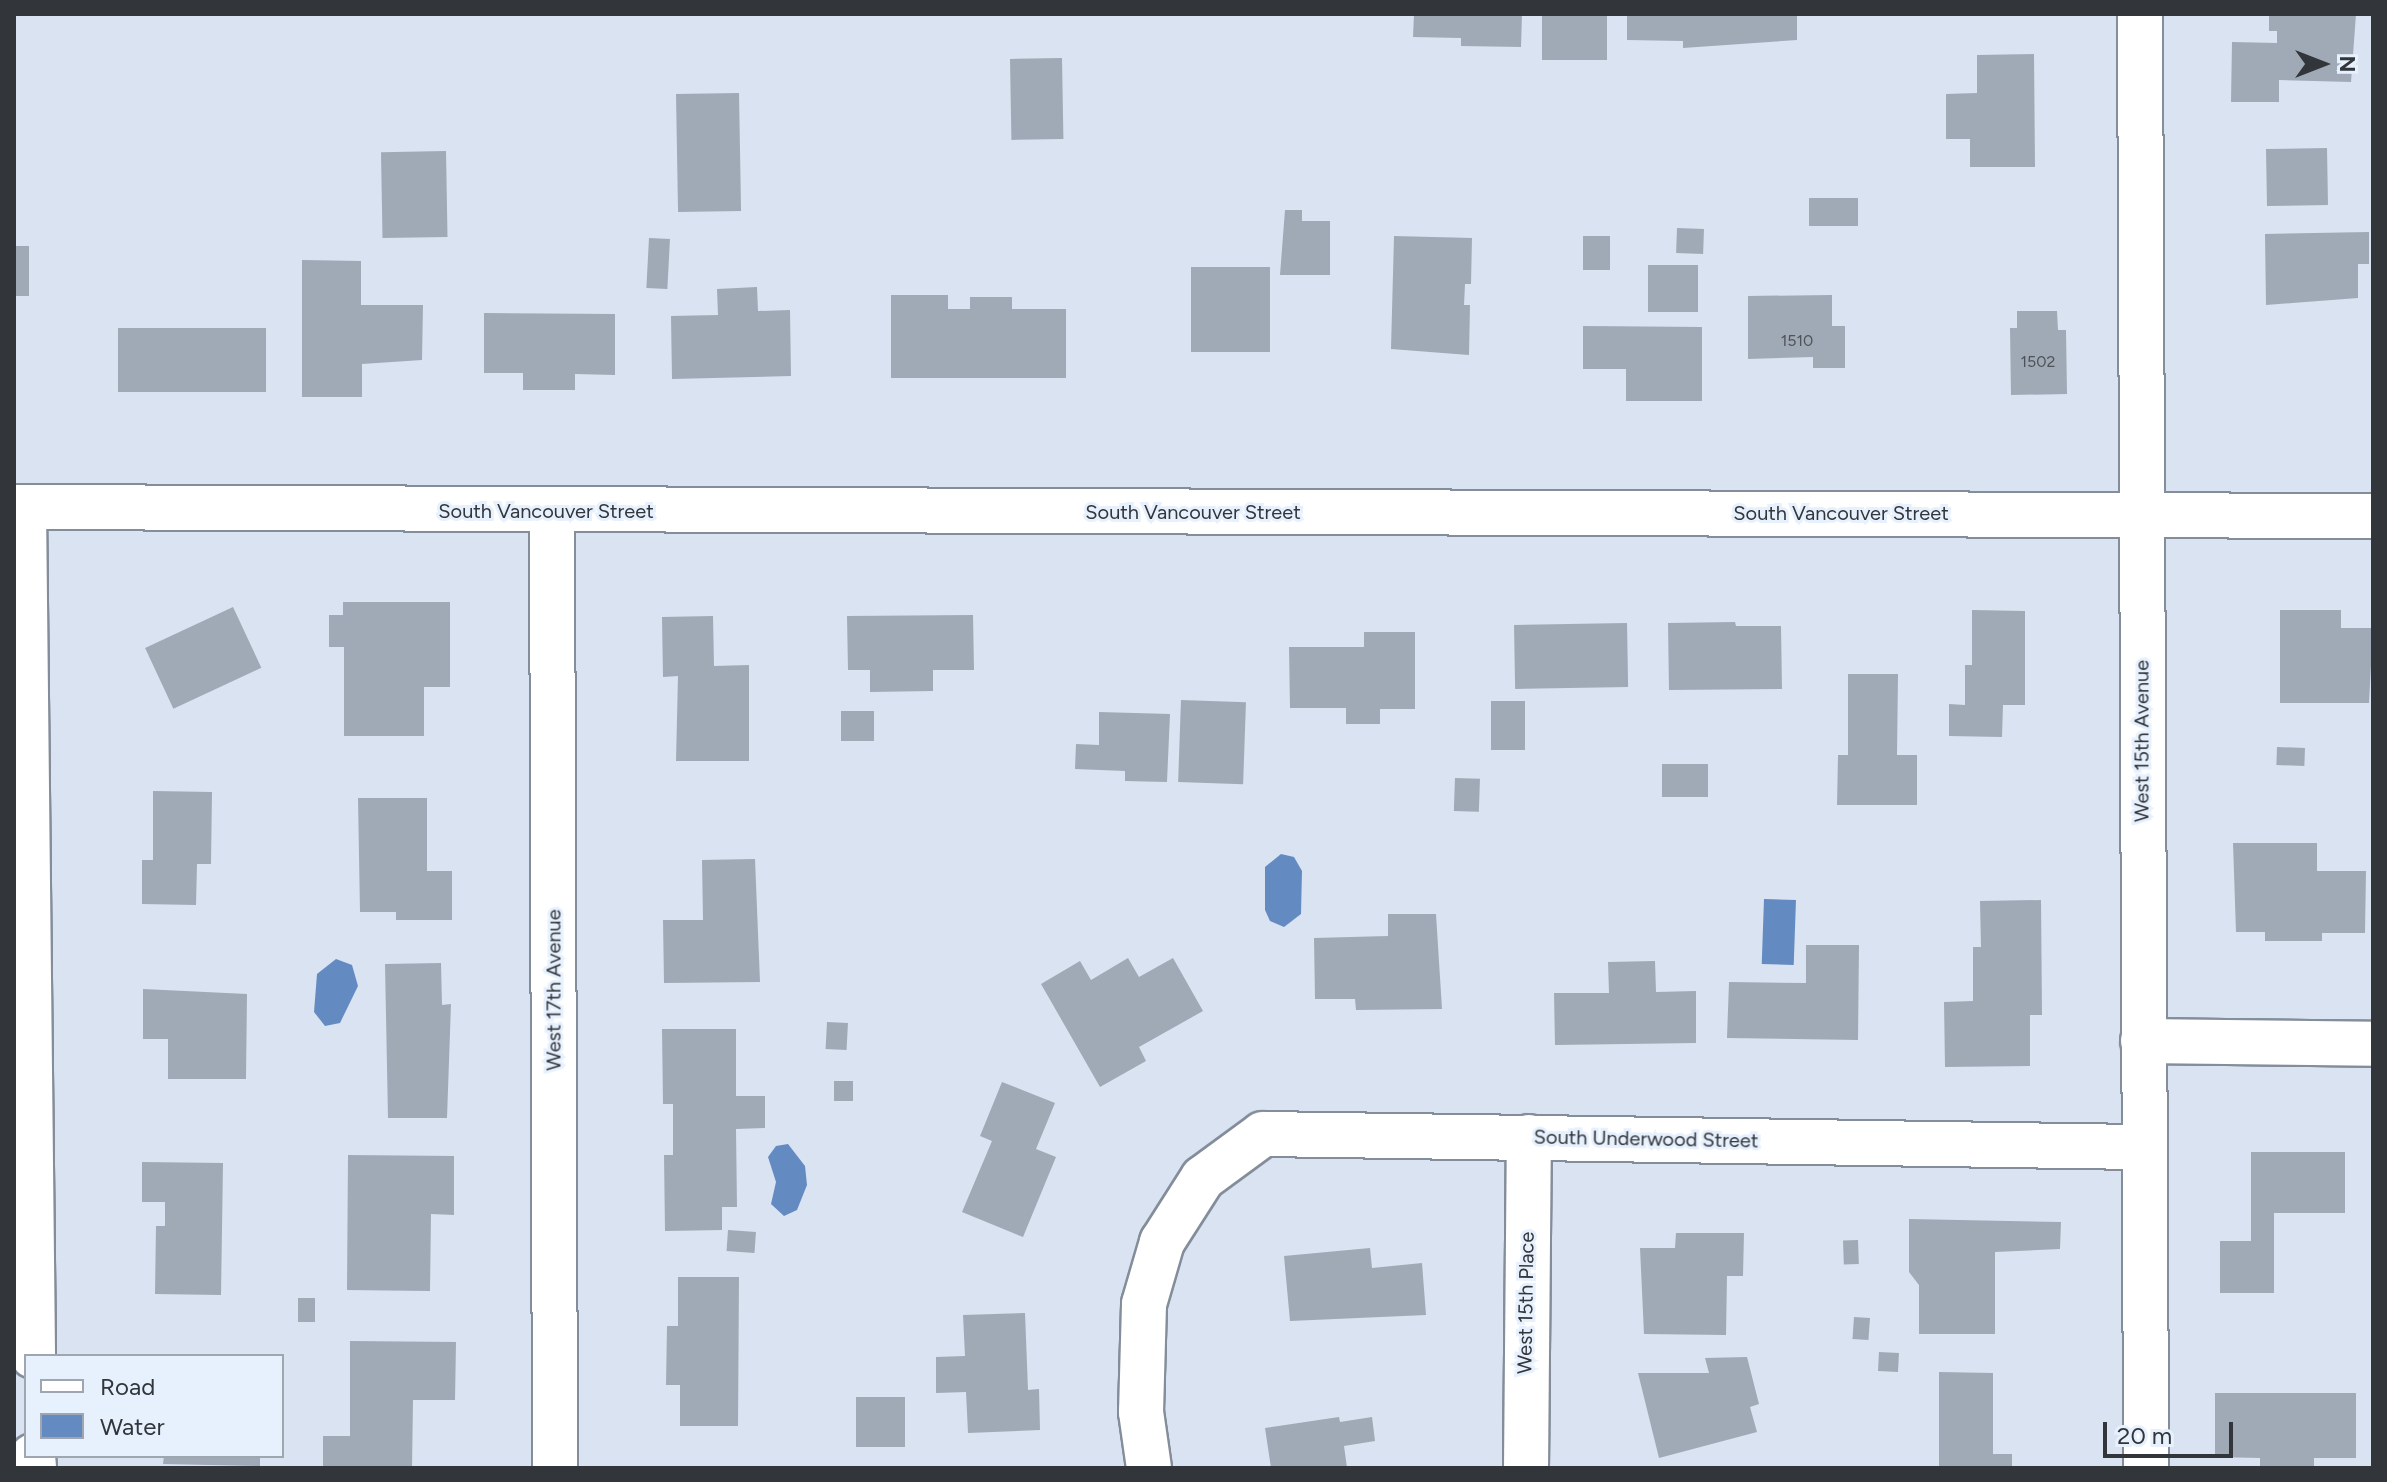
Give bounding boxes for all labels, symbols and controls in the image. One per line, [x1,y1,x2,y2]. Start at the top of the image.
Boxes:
north arrow [2283,24,2363,104]
text: N [2334,55,2361,73]
house number: 1510 [1781,331,1813,351]
house number: 1502 [2020,352,2056,372]
street label: South Vancouver Street [438,499,654,523]
street label: South Vancouver Street [1085,500,1301,524]
street label: South Vancouver Street [1733,501,1949,525]
street label: West 15th Avenue [2130,660,2154,822]
street label: West 17th Avenue [542,909,566,1071]
street label: South Underwood Street [1533,1125,1759,1153]
street label: West 15th Place [1513,1232,1539,1374]
legend [24,1354,284,1458]
text: Road [100,1372,155,1401]
scale bar [2107,1406,2237,1456]
text: Water [100,1412,165,1441]
text: 20 m [2117,1421,2172,1450]

